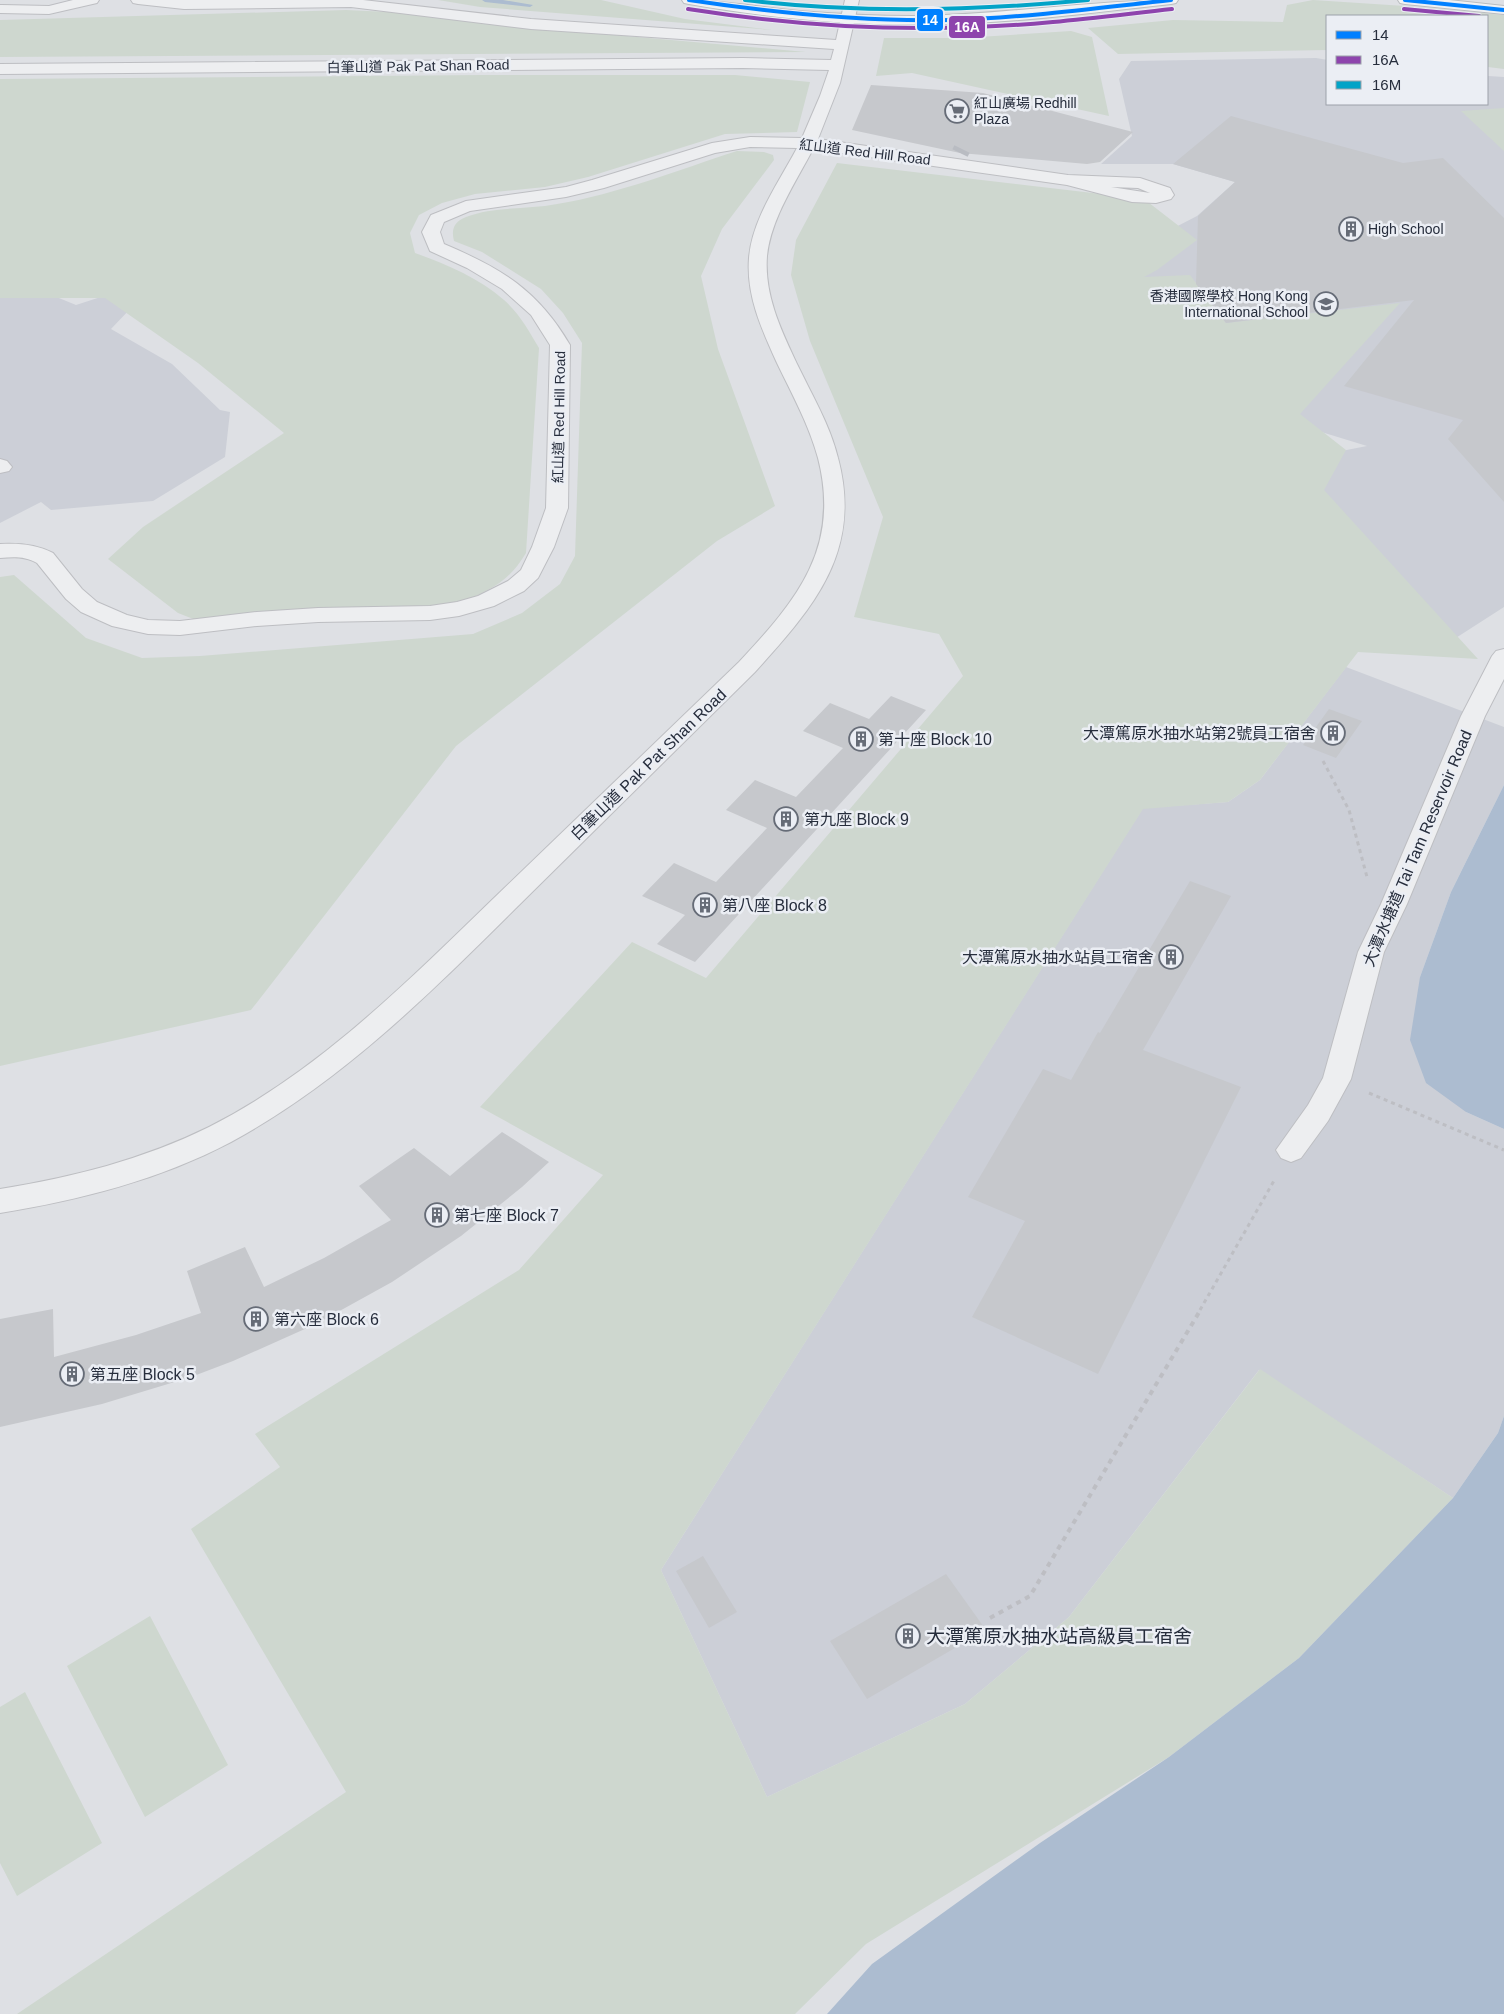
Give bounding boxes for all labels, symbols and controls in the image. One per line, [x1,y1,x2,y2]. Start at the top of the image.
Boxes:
line badge: 14 [916,8,944,32]
text: 14 [922,12,938,28]
line badge: 16A [948,15,986,39]
legend [1326,15,1489,105]
text: 16A [954,19,980,35]
text: 14 [1372,26,1389,43]
text: 16A [1372,51,1399,68]
street label: 白筆山道 Pak Pat Shan Road [326,56,510,76]
text: 16M [1372,76,1401,93]
place label: 紅山廣場 Redhill Plaza [974,95,1077,127]
supermarket icon: 紅山廣場 Redhill Plaza [944,98,970,124]
street label: 紅山道 Red Hill Road [798,136,932,168]
building icon: High School [1338,216,1364,242]
place label: High School [1368,221,1444,237]
place label: 香港國際學校 Hong Kong International School [1150,288,1308,320]
school or university icon: 香港國際學校 Hong Kong International School [1313,291,1339,317]
street label: 紅山道 Red Hill Road [550,351,568,483]
street label: 白筆山道 Pak Pat Shan Road [567,685,729,843]
building icon: 大潭篤原水抽水站第2號員工宿舍 [1320,720,1346,746]
place label: 大潭篤原水抽水站第2號員工宿舍 [1083,724,1316,742]
building icon: 第十座 Block 10 [848,726,874,752]
street label: 大潭水塘道 Tai Tam Reservoir Road [1360,728,1475,969]
place label: 第十座 Block 10 [878,731,992,748]
building icon: 第九座 Block 9 [773,806,799,832]
place label: 第九座 Block 9 [804,811,909,828]
building icon: 第八座 Block 8 [692,892,718,918]
place label: 第八座 Block 8 [722,897,827,914]
building icon: 大潭篤原水抽水站員工宿舍 [1158,944,1184,970]
place label: 大潭篤原水抽水站員工宿舍 [962,948,1154,966]
building icon: 第七座 Block 7 [424,1202,450,1228]
place label: 第七座 Block 7 [454,1207,559,1224]
building icon: 第六座 Block 6 [243,1306,269,1332]
place label: 第六座 Block 6 [274,1311,379,1328]
building icon: 第五座 Block 5 [59,1361,85,1387]
place label: 第五座 Block 5 [90,1366,195,1383]
building icon: 大潭篤原水抽水站高級員工宿舍 [895,1623,921,1649]
place label: 大潭篤原水抽水站高級員工宿舍 [926,1626,1192,1647]

